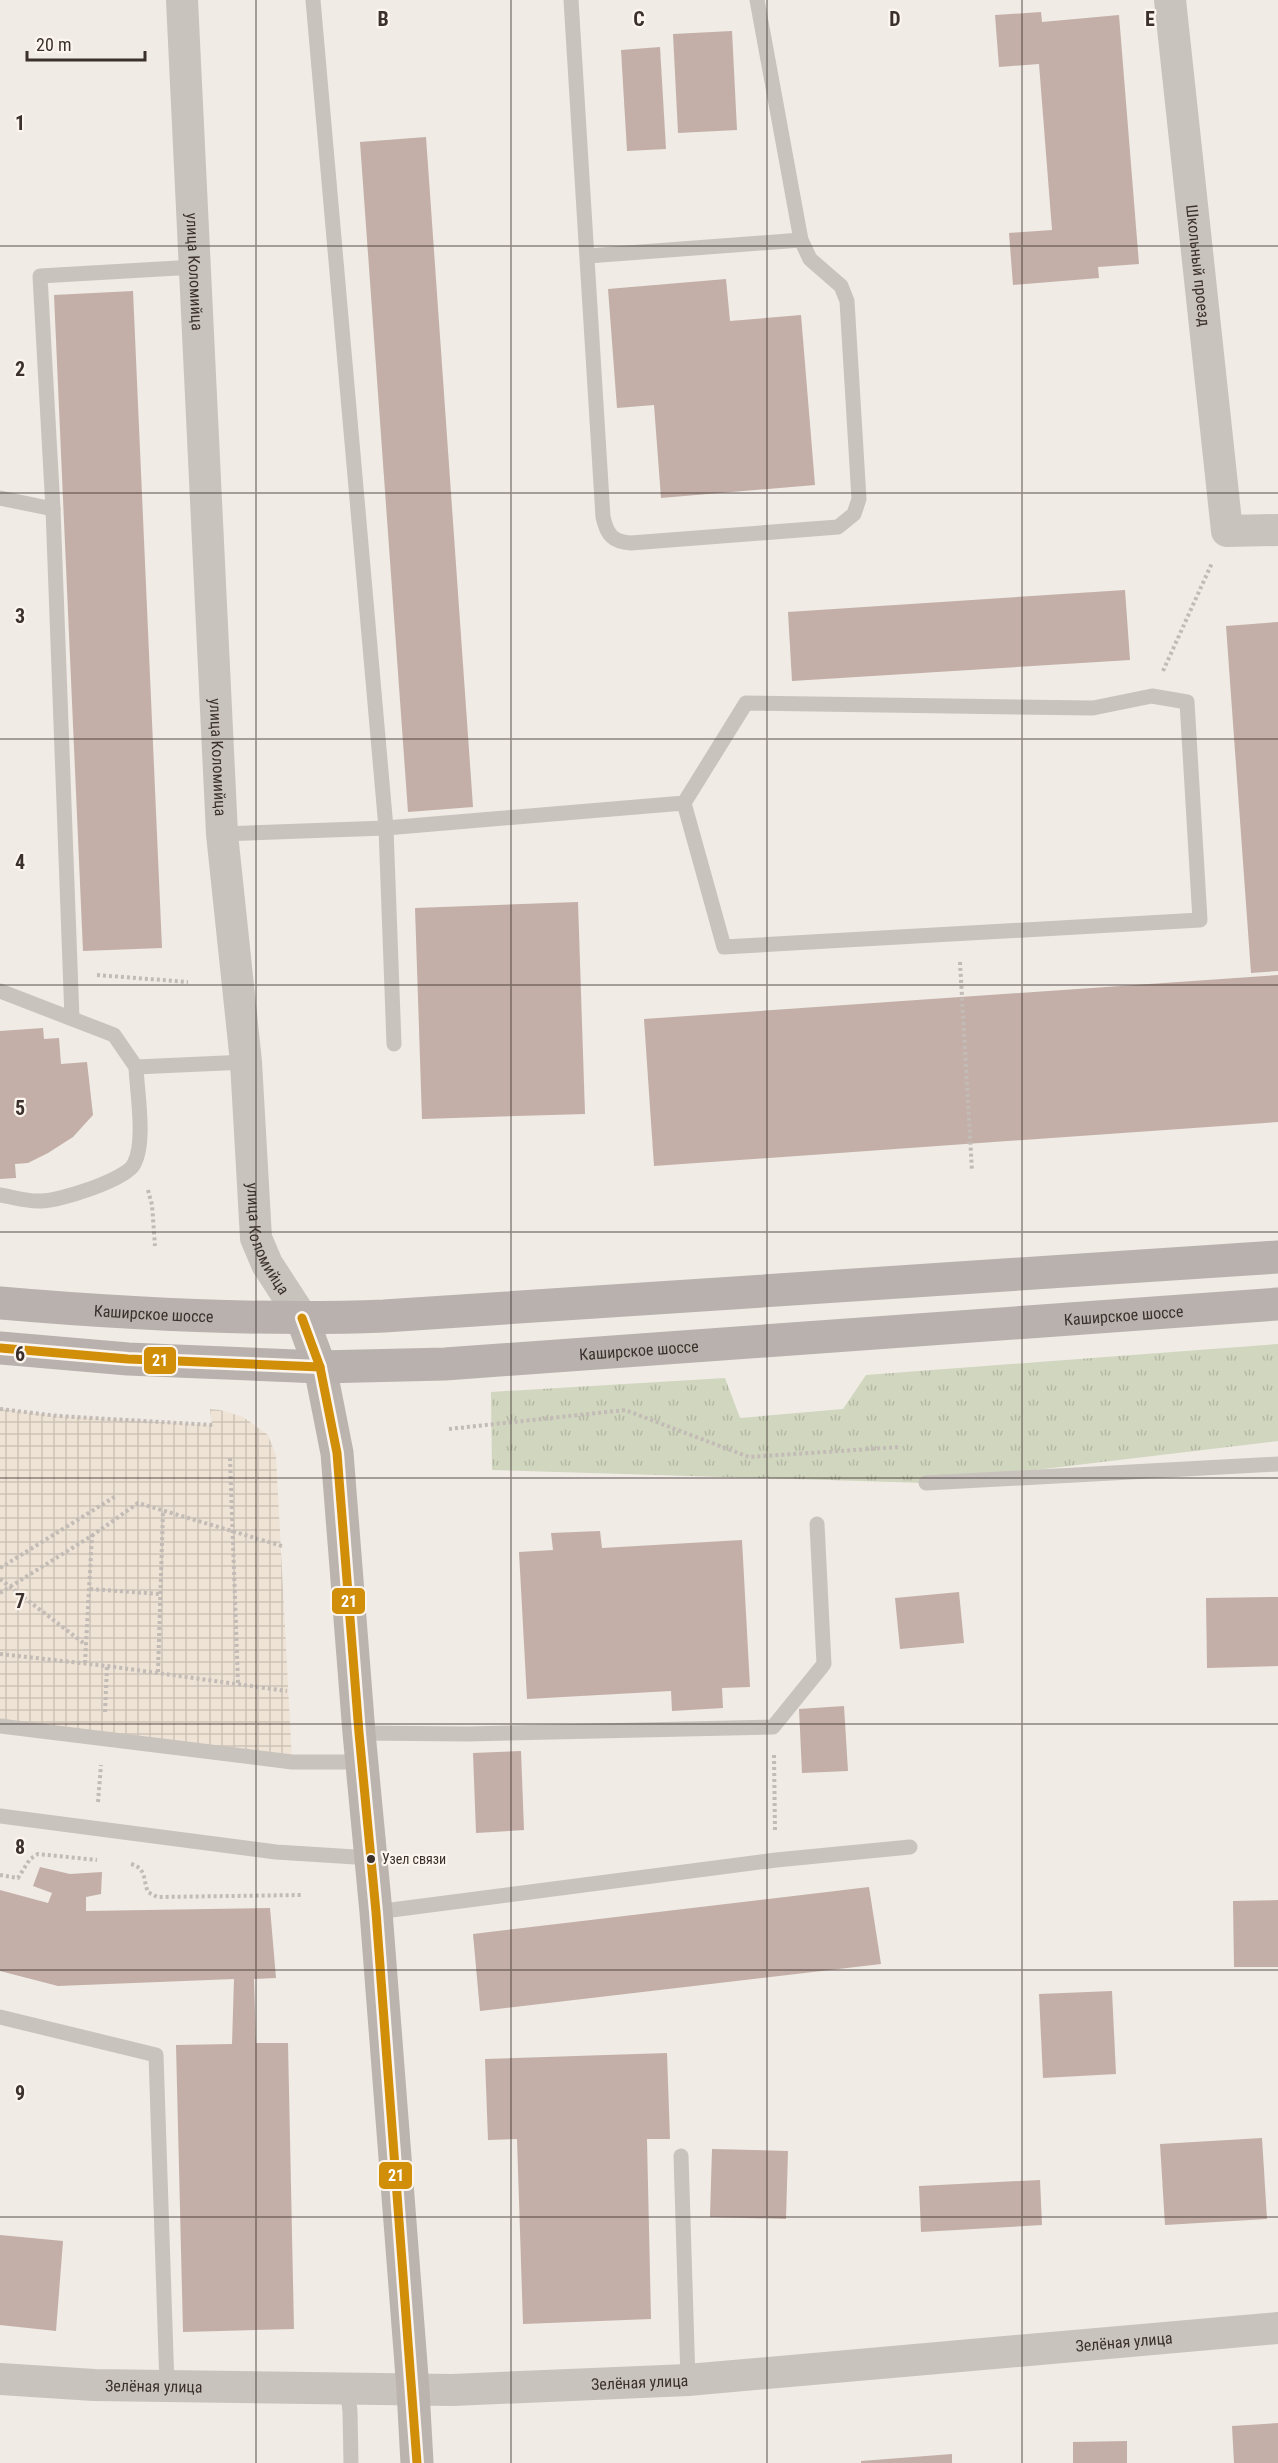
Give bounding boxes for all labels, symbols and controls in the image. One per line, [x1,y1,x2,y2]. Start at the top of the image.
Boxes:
text: B [377,7,389,31]
text: C [633,7,645,31]
text: D [889,7,901,31]
text: E [1145,7,1155,31]
scale bar [27,24,146,62]
text: 20 m [36,34,71,55]
text: 1 [15,111,25,135]
street label: Школьный проезд [1183,204,1215,328]
street label: улица Коломийца [183,212,207,331]
text: 2 [15,357,25,381]
text: 3 [15,604,25,628]
street label: улица Коломийца [206,698,231,817]
text: 4 [15,850,25,874]
text: 5 [15,1096,25,1120]
street label: улица Коломийца [243,1182,294,1298]
street label: Каширское шоссе [93,1301,214,1326]
street label: Каширское шоссе [1063,1301,1184,1329]
street label: Каширское шоссе [578,1336,699,1364]
text: 6 [15,1342,25,1366]
line badge: 21 [143,1346,177,1375]
text: 21 [152,1351,168,1370]
line badge: 21 [331,1587,366,1615]
text: 7 [15,1589,25,1613]
text: 21 [341,1592,357,1611]
text: 8 [15,1835,25,1859]
place label: Узел связи [382,1851,446,1867]
marker: Узел связи [365,1853,377,1865]
text: 9 [15,2081,25,2105]
line badge: 21 [378,2161,413,2190]
text: 21 [388,2166,404,2185]
street label: Зелёная улица [1075,2328,1173,2355]
street label: Зелёная улица [591,2370,689,2394]
street label: Зелёная улица [105,2376,203,2396]

